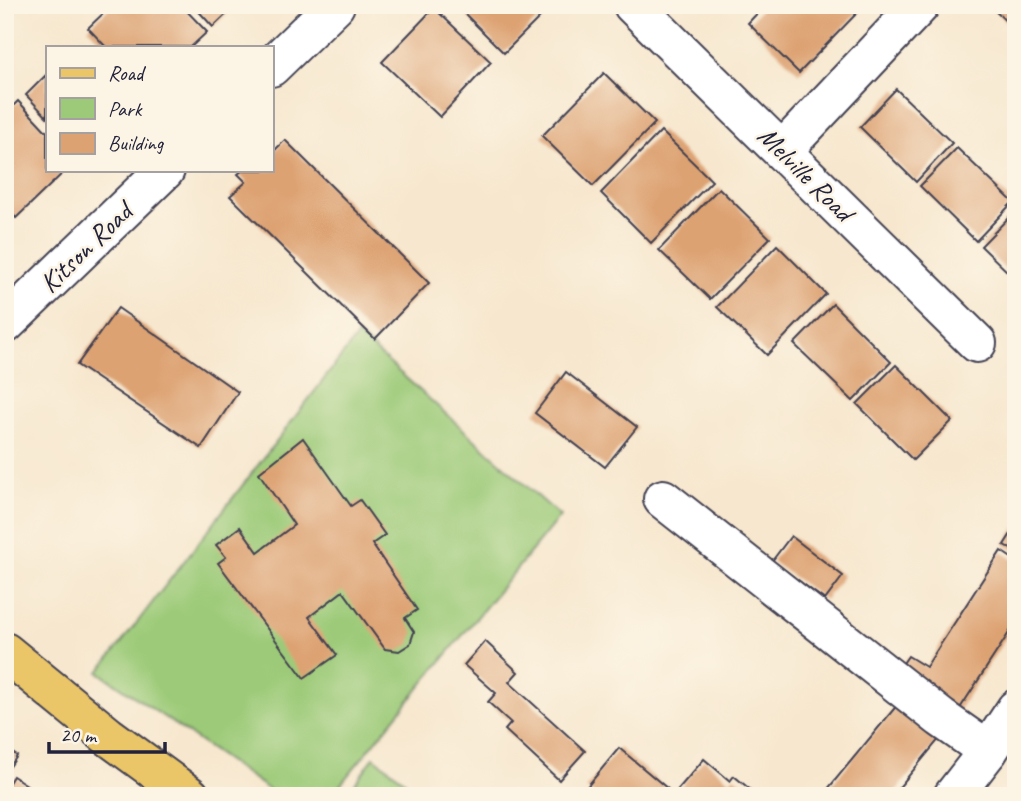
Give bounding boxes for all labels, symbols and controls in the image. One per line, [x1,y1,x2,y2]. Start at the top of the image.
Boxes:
legend [46,46,273,172]
text: Road [108,60,147,86]
text: Park [108,96,143,122]
street label: Melville Road [750,118,864,231]
text: Building [108,130,165,156]
street label: Kitson Road [32,192,142,300]
scale bar [49,710,164,754]
text: 20 m [60,722,98,748]

